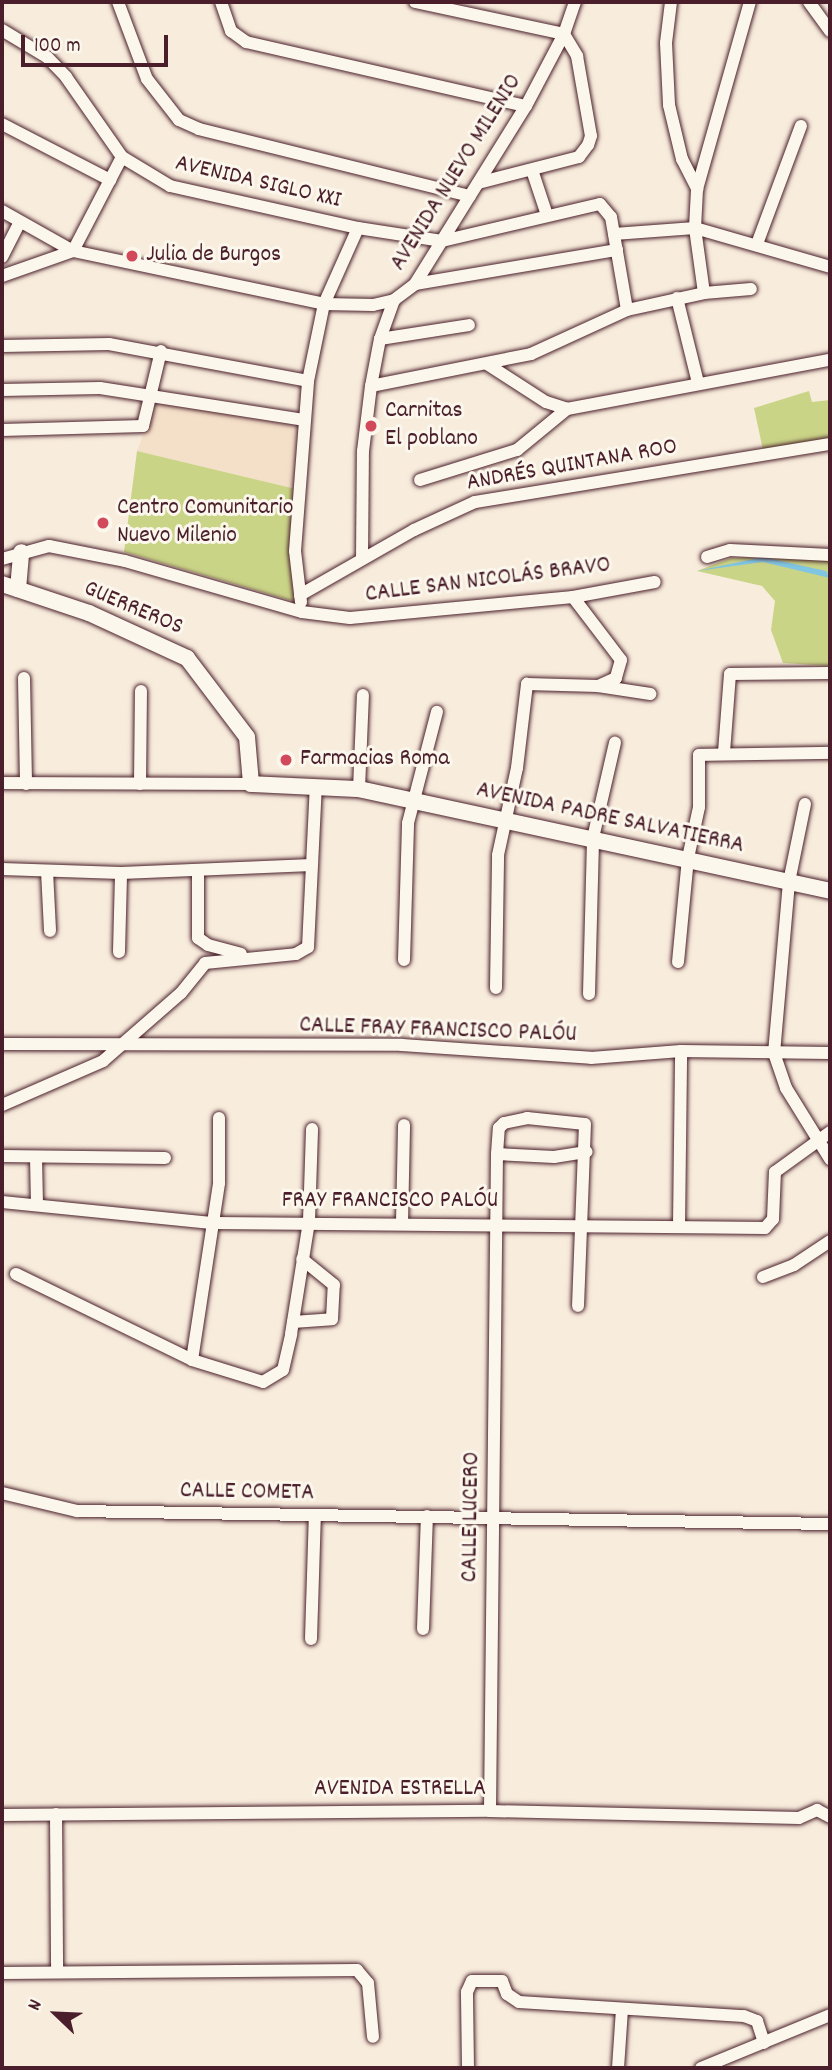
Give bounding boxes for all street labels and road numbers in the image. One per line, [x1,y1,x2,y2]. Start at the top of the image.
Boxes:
street label: AVENIDA NUEVO MILENIO [385,69,529,277]
street label: AVENIDA SIGLO XXI [172,150,344,216]
street label: ANDRÉS QUINTANA ROO [464,433,680,499]
street label: CALLE SAN NICOLÁS BRAVO [364,552,612,610]
street label: GUERREROS [79,575,187,643]
street label: AVENIDA PADRE SALVATIERRA [474,777,746,861]
street label: CALLE FRAY FRANCISCO PALÓU [299,1012,577,1050]
street label: FRAY FRANCISCO PALÓU [282,1188,498,1216]
street label: CALLE LUCERO [456,1451,488,1583]
street label: CALLE COMETA [180,1477,314,1509]
street label: AVENIDA ESTRELLA [314,1776,486,1804]

